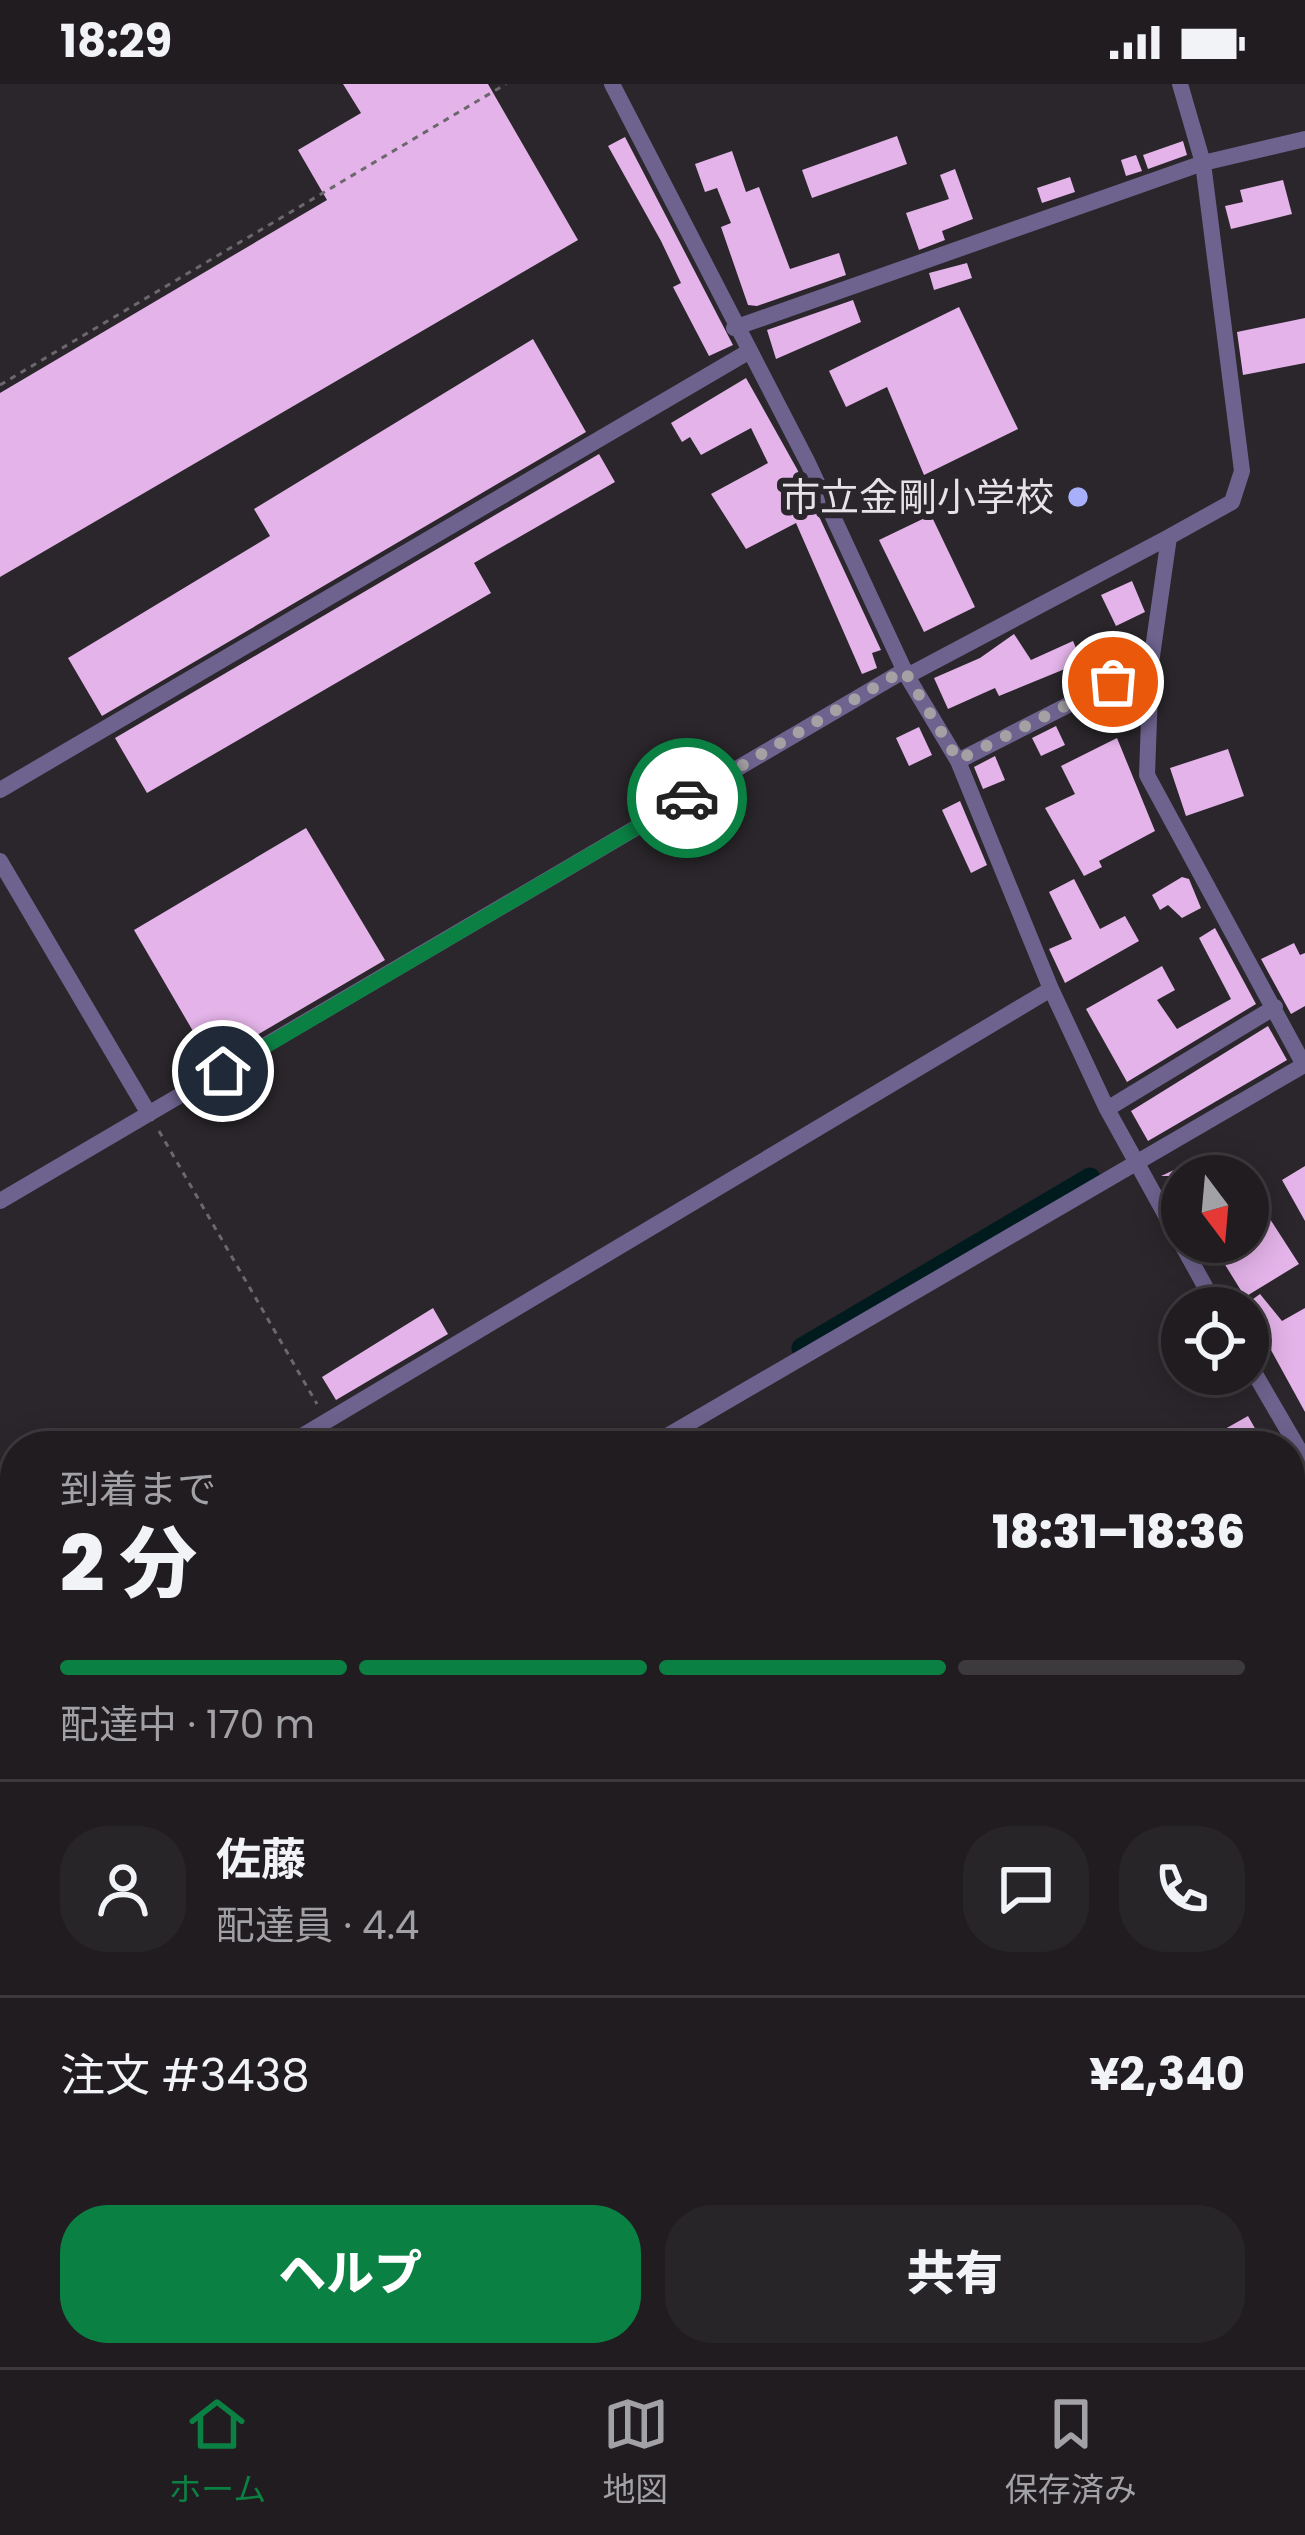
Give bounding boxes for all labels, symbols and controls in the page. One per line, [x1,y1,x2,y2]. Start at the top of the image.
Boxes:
text: 18:29 [60,10,172,73]
place label: 市立金剛小学校 [781,470,1054,525]
marker: 市立金剛小学校 [1065,484,1091,510]
pin [1062,631,1164,733]
icon: bag [1080,649,1146,715]
courier [627,738,747,858]
icon: car [654,765,720,831]
pin [172,1020,274,1122]
icon: home [190,1038,256,1104]
north arrow [1161,1155,1269,1263]
map controls [1161,1155,1269,1395]
button: locate [1161,1287,1269,1395]
text: 到着まで [60,1462,216,1517]
text: 18:31–18:36 [992,1501,1245,1564]
text: 2 分 [60,1509,197,1618]
text: 配達中 · 170 m [60,1697,315,1752]
button: person [60,1826,186,1952]
button: chat [963,1826,1089,1952]
button: phone [1119,1826,1245,1952]
text: 佐藤 [216,1828,306,1891]
text: 配達員 · 4.4 [216,1898,419,1953]
text: ¥2,340 [1089,2043,1245,2106]
text: 注文 #3438 [60,2044,310,2107]
button: ヘルプ [60,2205,641,2343]
button: 共有 [665,2205,1245,2343]
tab: ホーム [168,2391,266,2515]
tab: 地図 [603,2391,669,2515]
tab: 保存済み [1005,2391,1137,2515]

